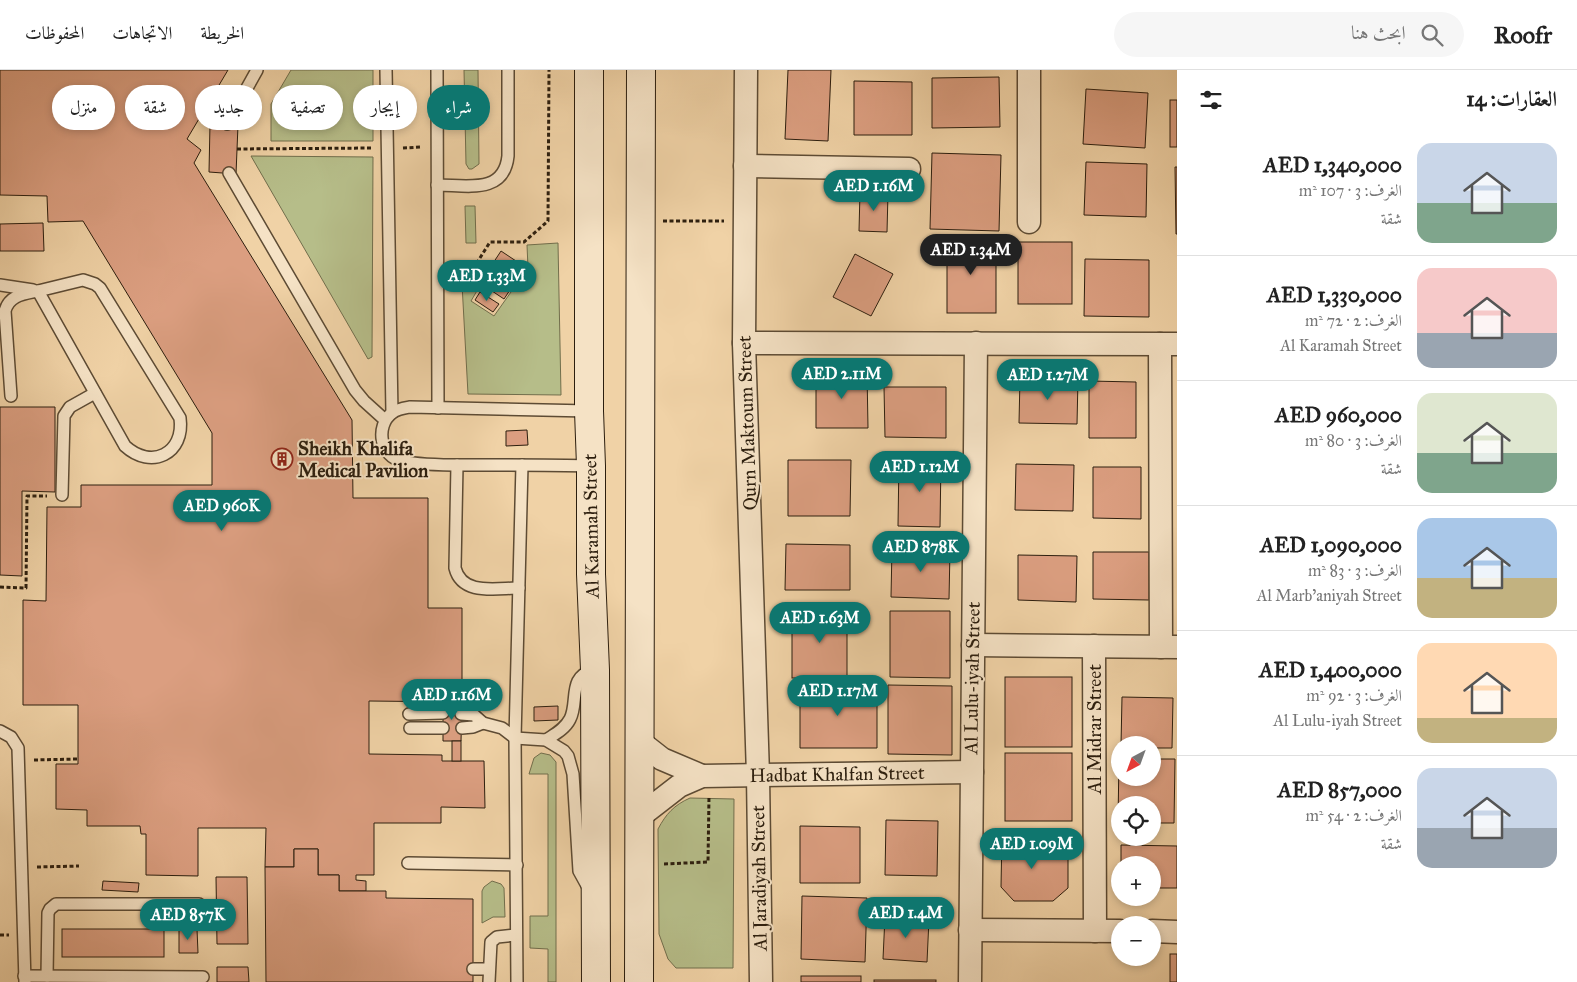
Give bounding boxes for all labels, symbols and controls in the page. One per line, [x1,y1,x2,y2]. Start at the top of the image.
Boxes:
search box [1114,12,1464,57]
text: Roofr [1494,20,1552,50]
text: ابحث هنا [1351,21,1406,44]
icon: search [1418,21,1446,49]
text: المحفوظات [25,22,84,44]
text: الاتجاهات [112,22,172,44]
text: الخريطة [200,22,244,44]
chip: منزل [52,85,115,130]
chip: شقة [125,85,185,130]
chip: جديد [195,85,262,130]
chip: تصفية [272,85,343,130]
chip: إيجار [353,85,417,130]
chip: شراء [427,85,490,130]
icon: filters [1197,86,1225,114]
text: العقارات: 14 [1466,86,1557,112]
text: AED 1,340,000 [1264,152,1402,178]
icon: home [1457,163,1517,223]
pin: AED 1.16M [817,170,931,212]
text: AED 1.16M [835,176,913,195]
text: الغرف: 3 · 107 m² [1299,181,1402,200]
text: شقة [1381,209,1402,228]
pin: AED 1.34M [914,234,1028,276]
text: AED 1.34M [931,240,1011,259]
pin: AED 1.33M [430,260,544,302]
text: AED 1.33M [448,266,526,285]
text: AED 1,330,000 [1267,282,1402,308]
icon: home [1457,288,1517,348]
text: الغرف: 2 · 72 m² [1305,311,1402,330]
street label: Qurn Maktoum Street [732,335,762,511]
text: Al Karamah Street [1280,336,1402,355]
pin: AED 2.11M [785,358,899,400]
pin: AED 1.27M [991,358,1105,401]
text: AED 2.11M [803,364,881,383]
text: AED 1.27M [1008,365,1088,384]
text: AED 960,000 [1275,402,1402,428]
icon: home [1457,413,1517,473]
text: الغرف: 3 · 80 m² [1305,431,1402,450]
place label: Sheikh Khalifa Medical Pavilion [298,437,429,482]
building icon: Sheikh Khalifa Medical Pavilion [270,447,294,471]
pin: AED 1.12M [863,450,977,493]
street label: Al Karamah Street [578,453,604,599]
text: AED 1.12M [881,457,959,476]
text: شقة [1381,459,1402,478]
pin: AED 960K [170,490,274,532]
text: AED 960K [184,496,260,515]
pin: AED 878K [869,530,973,573]
text: AED 1,090,000 [1260,532,1402,558]
text: AED 878K [883,537,959,556]
icon: home [1457,538,1517,598]
text: الغرف: 3 · 83 m² [1308,561,1402,580]
text: Al Marb'aniyah Street [1257,586,1402,605]
street label: Al Lulu-iyah Street [959,601,985,756]
pin: AED 1.63M [763,602,877,644]
text: AED 1.63M [780,608,860,627]
text: AED 1,400,000 [1259,657,1402,683]
icon: home [1457,663,1517,723]
street label: Al Midrar Street [1083,664,1106,795]
pin: AED 1.17M [781,674,895,717]
pin: AED 1.16M [395,678,509,721]
text: AED 1.17M [798,681,878,700]
text: AED 1.16M [413,685,491,704]
text: الغرف: 3 · 92 m² [1306,686,1402,705]
text: Al Lulu-iyah Street [1273,711,1402,730]
north arrow [1111,736,1161,786]
map controls [1111,736,1161,966]
street label: Hadbat Khalfan Street [749,761,925,787]
text: AED 857,000 [1278,777,1402,803]
icon: home [1457,788,1517,848]
button: locate [1111,796,1161,846]
street label: Al Jaradiyah Street [746,805,773,952]
text: الغرف: 2 · 54 m² [1305,806,1402,825]
pin: AED 1.09M [975,828,1089,870]
text: AED 1.09M [991,834,1073,853]
text: شقة [1381,834,1402,853]
button: + [1111,856,1161,906]
pin: AED 1.4M [854,896,958,939]
pin: AED 857K [136,898,240,941]
text: AED 1.4M [869,903,943,922]
text: AED 857K [151,905,225,924]
button: − [1111,916,1161,966]

